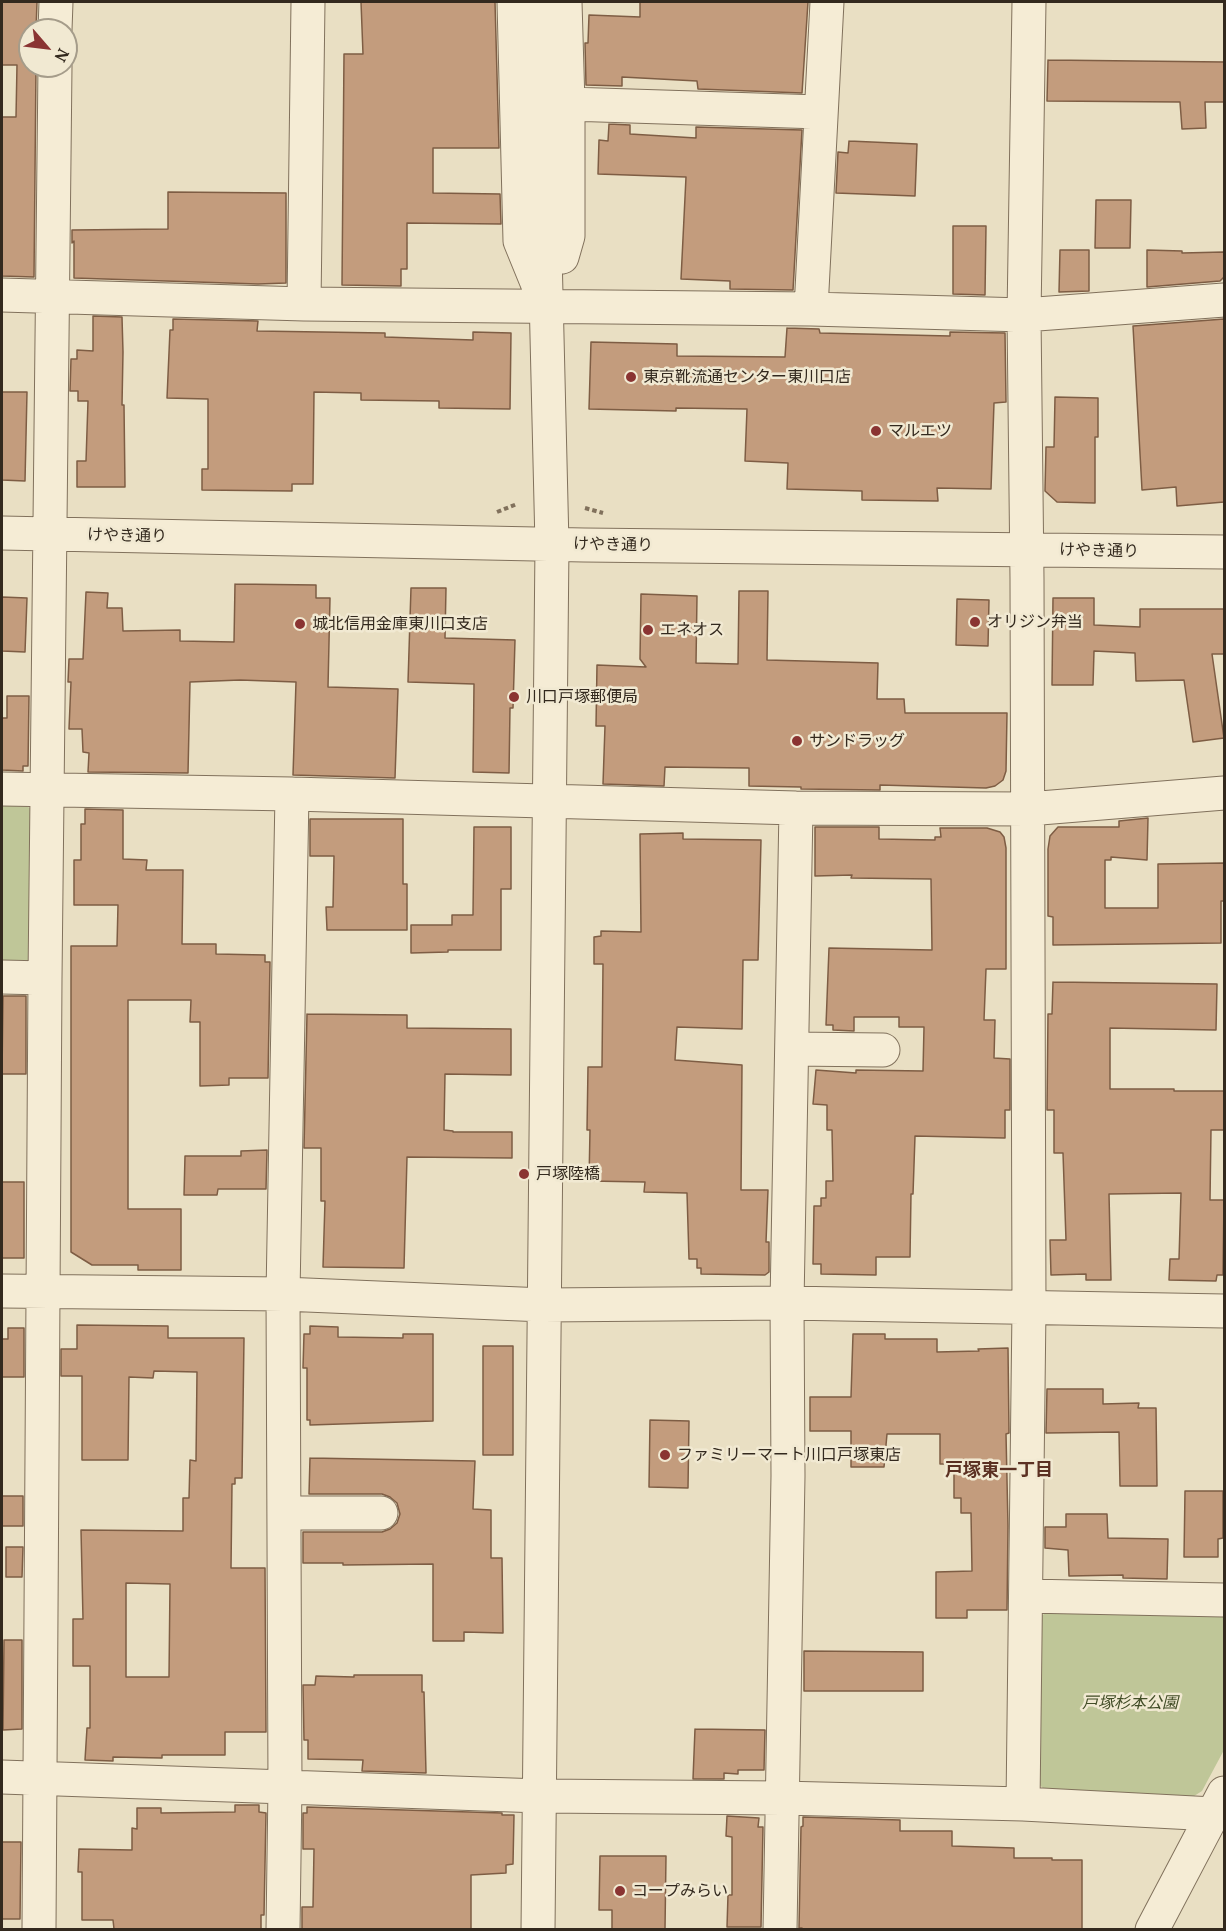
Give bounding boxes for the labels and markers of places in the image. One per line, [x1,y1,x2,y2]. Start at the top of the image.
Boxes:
place label: 東京靴流通センター東川口店 [643,367,851,387]
marker: 東京靴流通センター東川口店 [624,370,638,384]
place label: マルエツ [888,421,952,441]
marker: マルエツ [869,424,883,438]
place label: オリジン弁当 [987,612,1083,632]
place label: 城北信用金庫東川口支店 [312,614,488,634]
marker: オリジン弁当 [968,615,982,629]
marker: 城北信用金庫東川口支店 [293,617,307,631]
place label: エネオス [660,620,724,640]
marker: エネオス [641,623,655,637]
place label: 川口戸塚郵便局 [526,687,638,707]
marker: 川口戸塚郵便局 [507,690,521,704]
place label: サンドラッグ [809,731,905,751]
marker: サンドラッグ [790,734,804,748]
place label: 戸塚陸橋 [536,1164,600,1184]
marker: 戸塚陸橋 [517,1167,531,1181]
place label: ファミリーマート川口戸塚東店 [677,1445,901,1465]
marker: ファミリーマート川口戸塚東店 [658,1448,672,1462]
place label: コープみらい [632,1881,728,1901]
marker: コープみらい [613,1884,627,1898]

